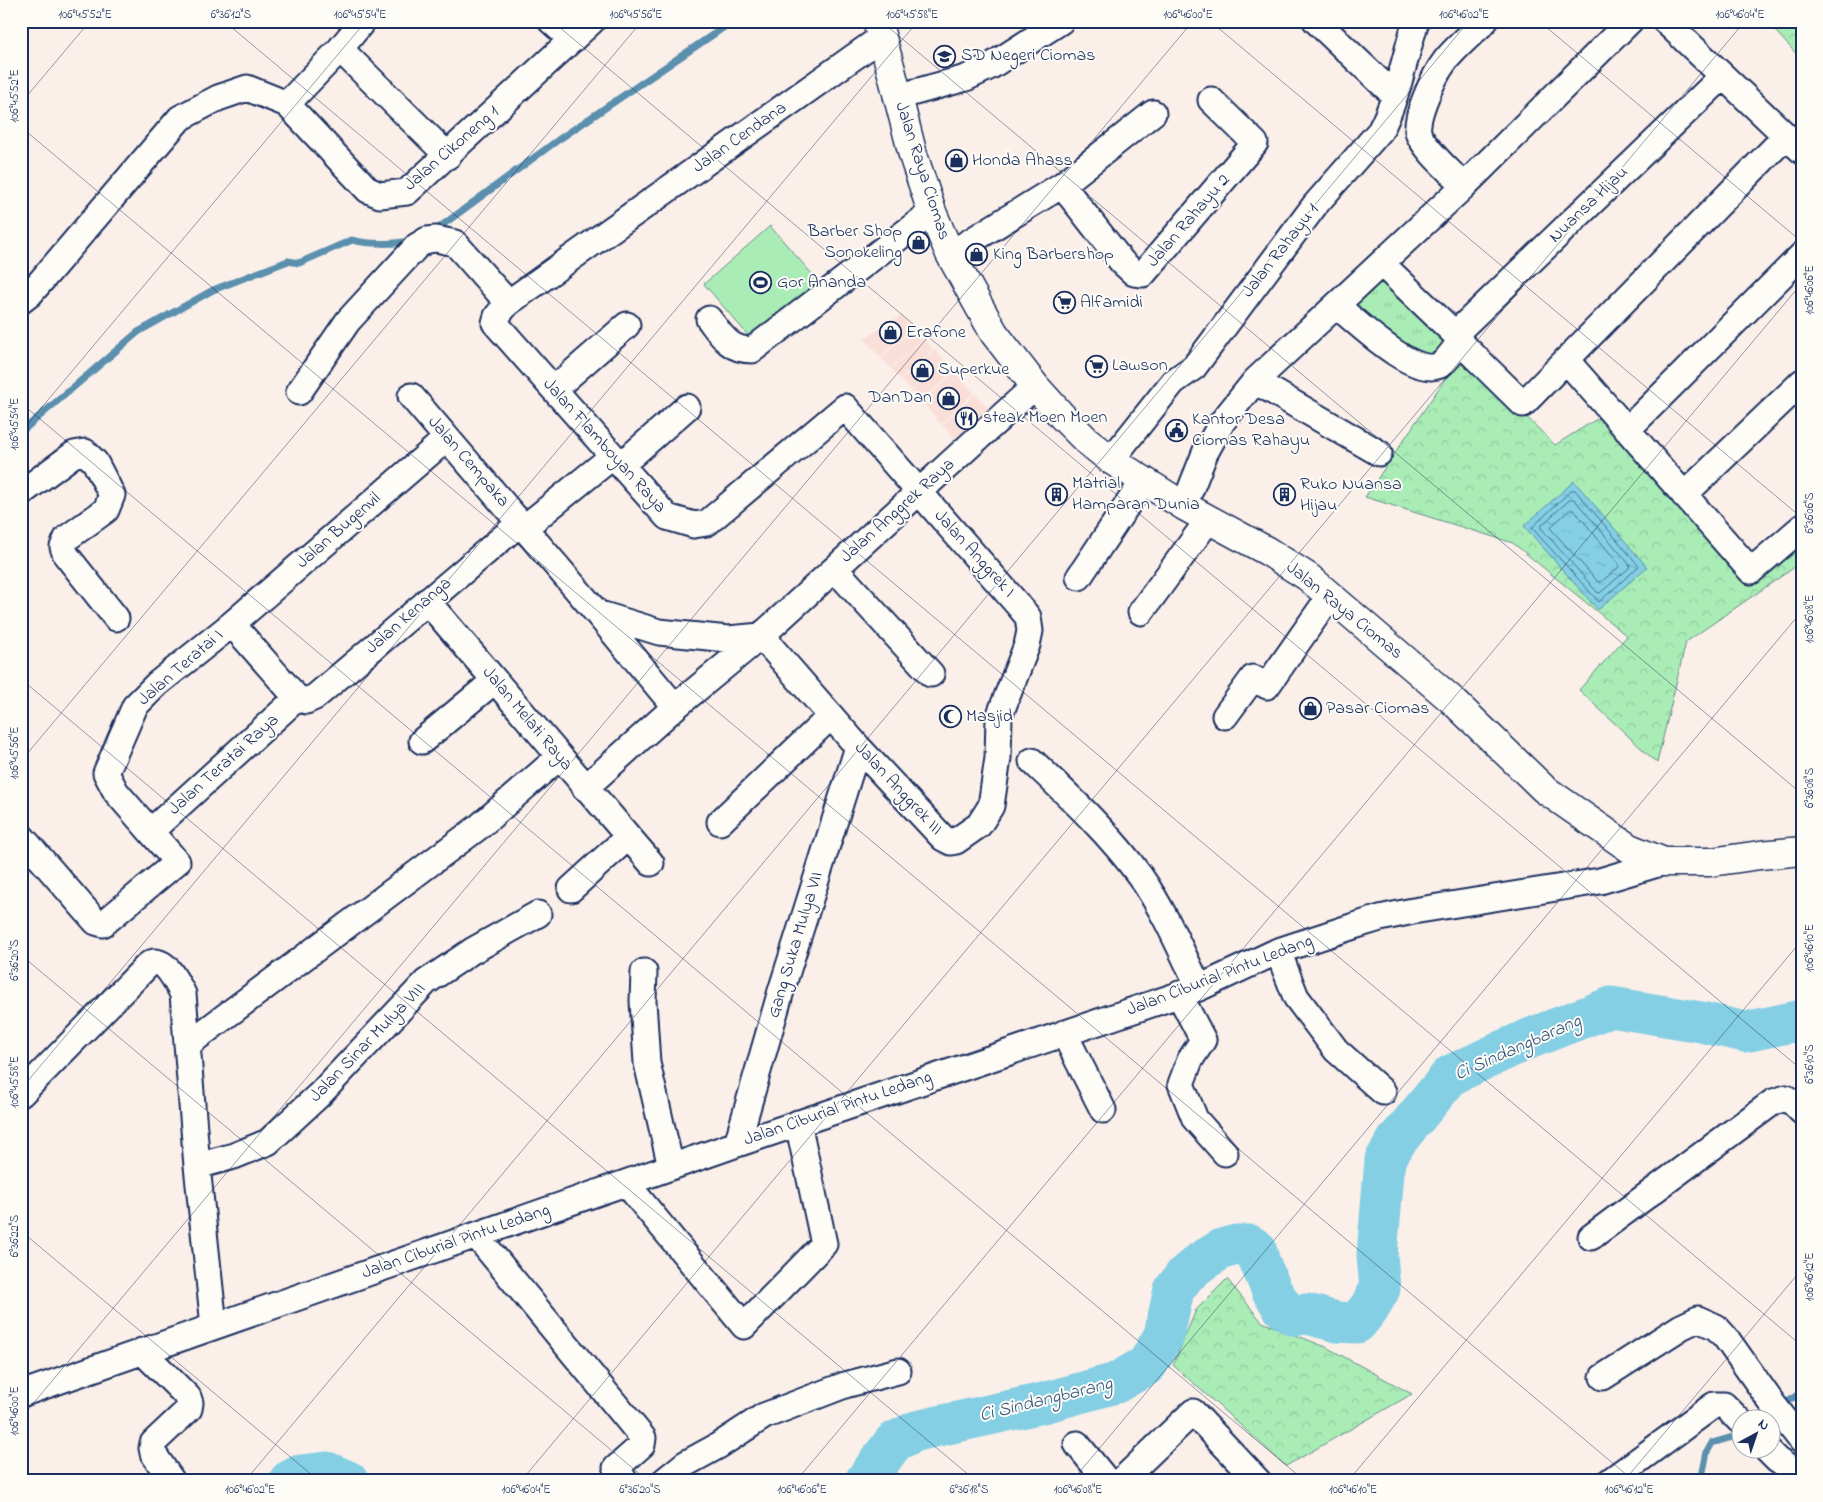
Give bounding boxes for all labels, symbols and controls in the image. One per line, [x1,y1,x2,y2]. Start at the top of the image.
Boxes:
text: 106°45'52"E [58,6,112,24]
text: 6°36'12"S [211,6,251,24]
text: 106°45'54"E [334,6,386,24]
text: 106°45'56"E [610,6,662,24]
text: 106°45'58"E [886,6,938,24]
text: 106°46'00"E [1163,6,1213,24]
text: 106°46'02"E [1439,6,1489,24]
text: 106°46'04"E [1715,6,1765,24]
place label: SD Negeri Ciomas [961,43,1095,70]
school or university icon: SD Negeri Ciomas [933,44,957,68]
text: 106°45'52"E [6,69,24,123]
street label: Jalan Cendana [688,96,792,180]
street label: Jalan Raya Ciomas [887,99,957,243]
street label: Jalan Cikoneng 1 [399,100,506,199]
place label: Honda Ahass [972,148,1073,174]
shop icon: Honda Ahass [944,149,968,173]
street label: Nuansa Hijau [1543,160,1635,250]
street label: Jalan Rahayu 2 [1141,169,1237,273]
street label: Jalan Rahayu 1 [1236,198,1326,304]
place label: Barber Shop Sonokeling [807,219,902,267]
shop icon: Barber Shop Sonokeling [906,230,930,254]
place label: King Barbershop [993,242,1114,269]
shop icon: King Barbershop [965,243,989,267]
text: 106°46'06"E [1801,265,1819,315]
place label: Gor Ananda [777,270,866,296]
sports icon: Gor Ananda [749,271,773,295]
place label: Alfamidi [1080,290,1143,316]
supermarket icon: Alfamidi [1052,291,1076,315]
place label: Erafone [906,320,967,346]
shop icon: Erafone [878,321,902,345]
place label: Lawson [1112,353,1168,379]
supermarket icon: Lawson [1084,354,1108,378]
place label: Superkue [938,357,1010,383]
shop icon: Superkue [910,358,934,382]
street label: Jalan Flamboyan Raya [536,373,672,519]
place label: DanDan [867,385,932,411]
shop icon: DanDan [936,386,960,410]
text: 106°45'54"E [6,398,24,450]
place label: steak Moen Moen [983,405,1107,431]
restaurant icon: steak Moen Moen [955,406,979,430]
place label: Kantor Desa Ciomas Rahayu [1192,407,1310,454]
street label: Jalan Cempaka [421,411,515,513]
public building icon: Kantor Desa Ciomas Rahayu [1164,418,1188,442]
street label: Jalan Anggrek Raya [835,452,962,570]
place label: Matrial Hamparan Dunia [1072,471,1200,518]
place label: Ruko Nuansa Hijau [1300,472,1402,519]
building icon: Matrial Hamparan Dunia [1044,482,1068,506]
building icon: Ruko Nuansa Hijau [1272,483,1296,507]
street label: Jalan Bugenvil [291,487,388,576]
text: 6°36'06"S [1801,492,1819,533]
street label: Jalan Anggrek I [926,504,1021,605]
street label: Jalan Raya Ciomas [1280,556,1408,666]
street label: Jalan Kenanga [360,571,458,662]
text: 106°46'08"E [1801,595,1819,643]
street label: Jalan Teratai I [132,623,230,713]
street label: Jalan Melati Raya [475,661,579,777]
place label: Pasar Ciomas [1326,696,1429,722]
shop icon: Pasar Ciomas [1298,697,1322,721]
place label: Masjid [966,704,1013,730]
mosque icon: Masjid [938,705,962,729]
street label: Jalan Teratai Raya [163,708,285,822]
text: 106°45'56"E [6,727,24,779]
street label: Jalan Anggrek III [847,736,948,842]
text: 6°36'08"S [1801,768,1819,808]
street label: Gang Suka Mulya VII [761,869,832,1022]
text: 106°46'10"E [1801,924,1819,972]
street label: Jalan Ciburial Pintu Ledang [1123,929,1317,1024]
text: 6°36'20"S [6,939,24,981]
street label: Jalan Sinar Mulya VIII [304,977,432,1109]
water label: Ci Sindangbarang [1450,1008,1586,1089]
text: 6°36'10"S [1801,1044,1819,1084]
text: 106°45'58"E [6,1056,24,1108]
street label: Jalan Ciburial Pintu Ledang [740,1065,936,1154]
street label: Jalan Ciburial Pintu Ledang [358,1198,554,1287]
text: 6°36'22"S [6,1214,24,1257]
text: 106°46'12"E [1801,1253,1819,1301]
water label: Ci Sindangbarang [977,1370,1116,1431]
text: 106°46'00"E [6,1386,24,1436]
north arrow [1730,1410,1780,1460]
text: N [1753,1414,1774,1436]
text: 106°46'02"E [225,1481,275,1499]
text: 106°46'04"E [501,1481,551,1499]
text: 6°36'20"S [619,1481,661,1499]
text: 106°46'06"E [777,1481,827,1499]
text: 6°36'18"S [950,1481,989,1499]
text: 106°46'08"E [1054,1481,1102,1499]
text: 106°46'10"E [1329,1481,1377,1499]
text: 106°46'12"E [1605,1481,1653,1499]

